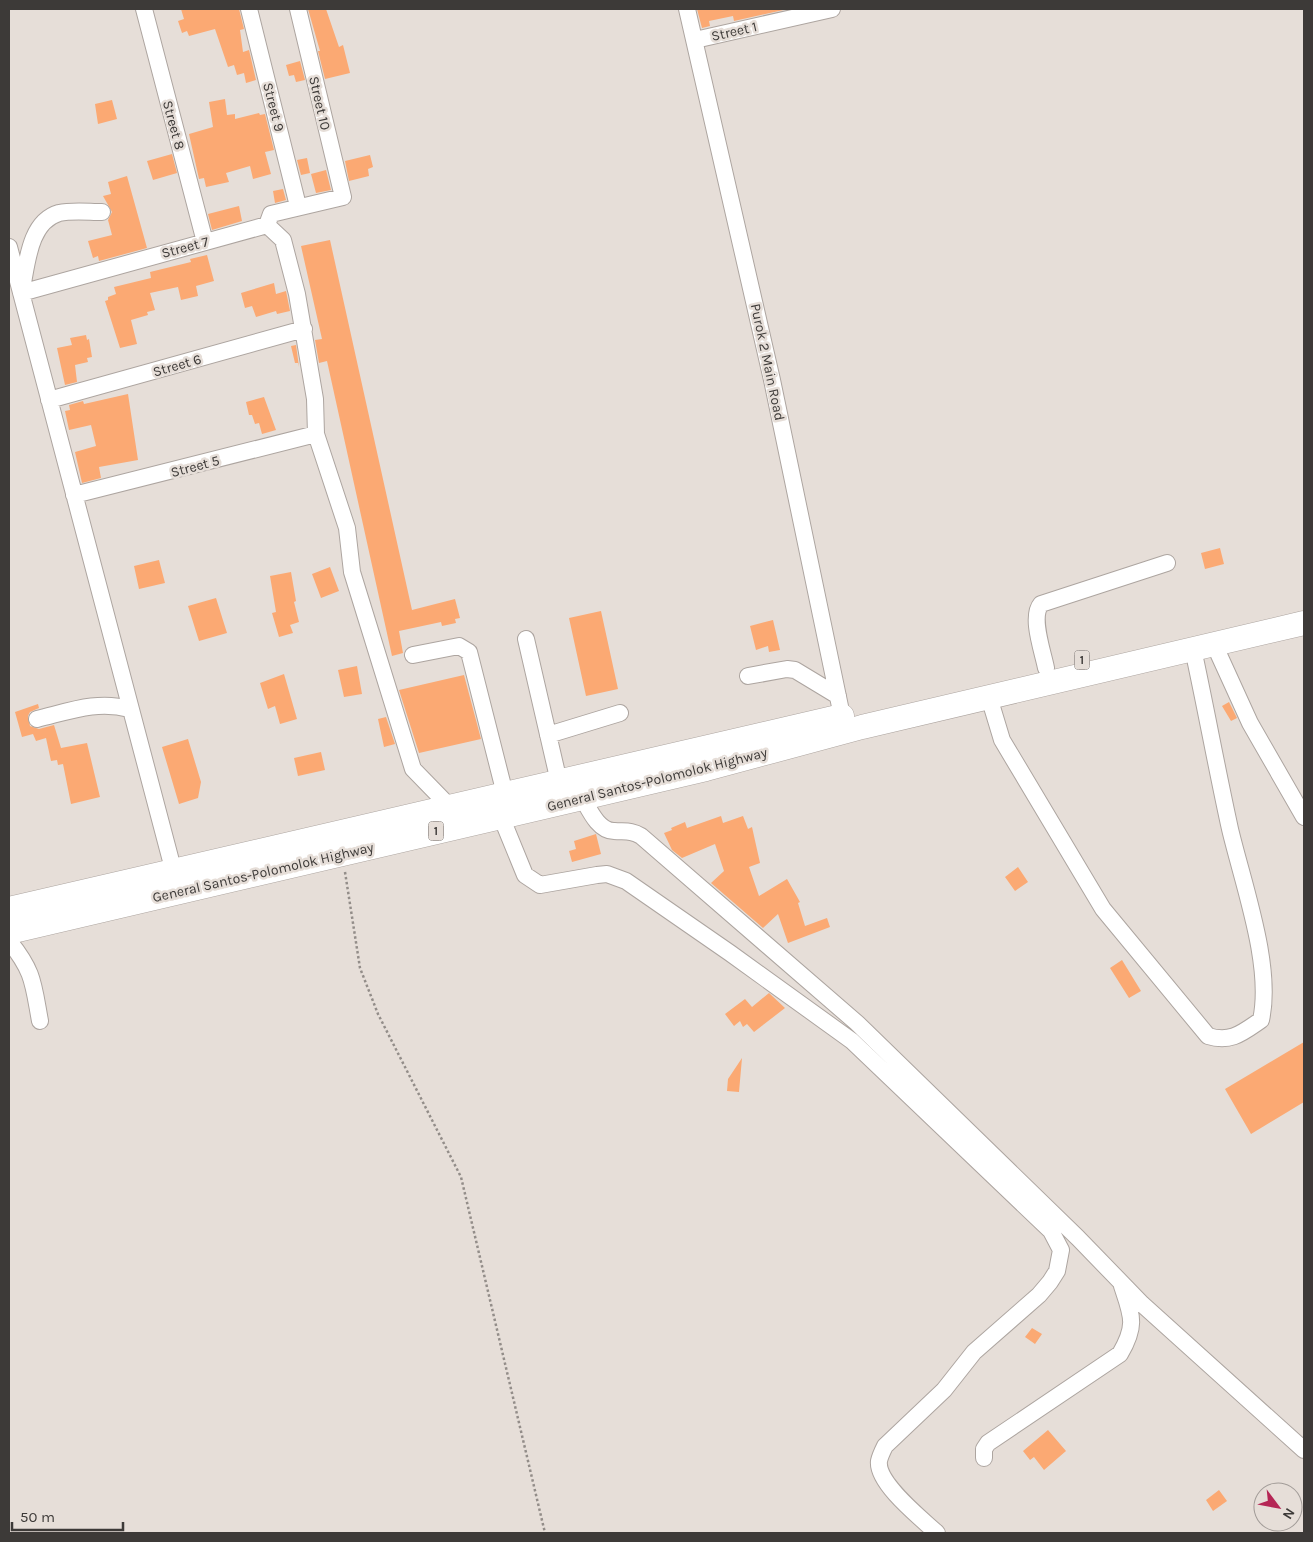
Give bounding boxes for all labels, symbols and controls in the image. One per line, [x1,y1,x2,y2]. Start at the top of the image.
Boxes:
street label: Street 1 [710,18,759,45]
street label: Street 10 [305,75,334,132]
street label: Street 9 [259,81,288,133]
street label: Street 8 [159,99,188,152]
street label: Street 7 [160,233,211,262]
street label: Purok 2 Main Road [747,302,788,422]
street label: Street 6 [151,350,203,381]
street label: Street 5 [169,452,221,481]
road number: 1 [1074,650,1090,670]
street label: General Santos-Polomolok Highway [545,744,769,815]
road number: 1 [428,821,444,840]
street label: General Santos-Polomolok Highway [151,839,376,906]
north arrow [1253,1482,1303,1532]
scale bar [12,1500,124,1532]
text: N [1279,1505,1298,1522]
text: 50 m [20,1508,55,1526]

